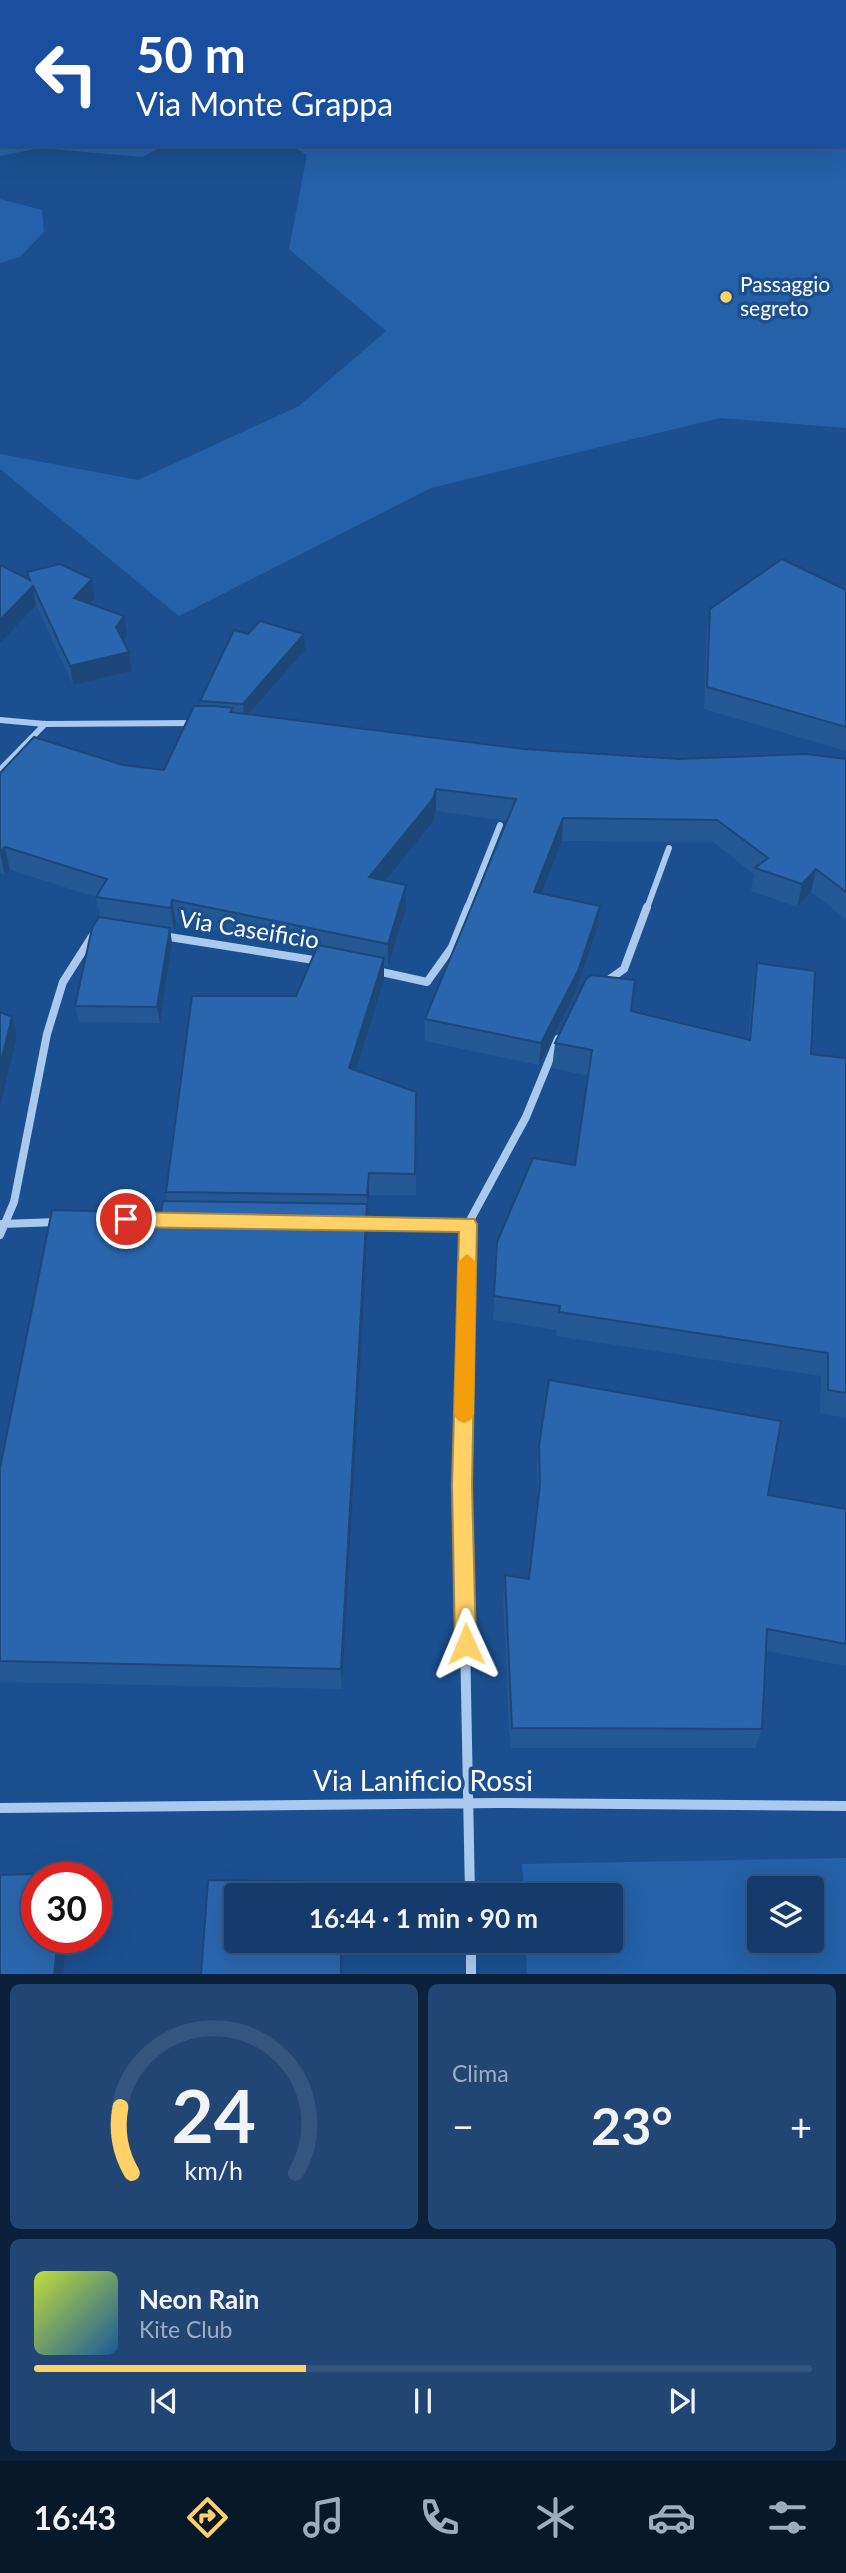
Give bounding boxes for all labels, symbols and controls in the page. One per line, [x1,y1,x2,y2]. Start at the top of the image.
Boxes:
text: 50 m [136,25,246,83]
icon: left [21,28,112,119]
text: Via Monte Grappa [136,84,393,123]
place label: Passaggio segreto [740,271,830,320]
marker: Passaggio segreto [718,289,734,305]
street label: Via Caseificio [177,903,321,954]
pin [96,1189,156,1249]
icon: arrive [107,1200,145,1238]
position arrow [429,1607,503,1681]
street label: Via Lanificio Rossi [313,1763,533,1797]
speed limit sign: 30 [21,1862,112,1953]
map controls [747,1876,824,1953]
button: layers [747,1876,824,1953]
text: 16:44 · 1 min · 90 m [309,1902,538,1934]
text: Clima [452,2059,509,2087]
text: 24 [172,2071,256,2159]
text: 23° [591,2094,673,2156]
text: − [452,2103,474,2149]
text: + [790,2103,812,2149]
text: km/h [185,2154,243,2184]
text: Neon Rain [139,2283,259,2315]
text: Kite Club [139,2315,232,2343]
icon: previous [145,2382,183,2420]
icon: pause [404,2382,442,2420]
icon: next [663,2382,701,2420]
icon: directions [183,2493,232,2542]
icon: music [299,2493,348,2542]
icon: phone [415,2493,464,2542]
icon: climate [531,2493,580,2542]
icon: car [647,2493,696,2542]
icon: filters [763,2493,812,2542]
text: 16:43 [34,2498,116,2537]

